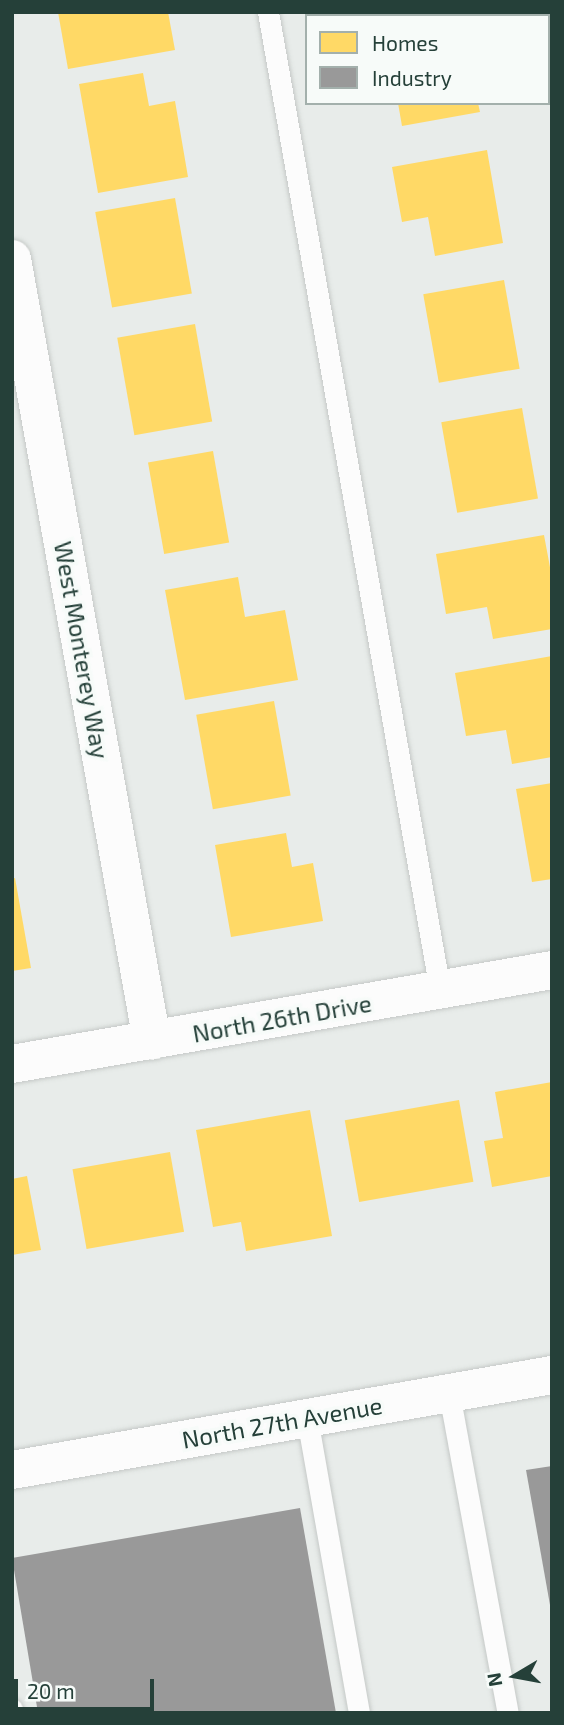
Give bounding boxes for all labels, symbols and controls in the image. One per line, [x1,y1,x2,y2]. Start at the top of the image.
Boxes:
legend [305,14,550,105]
text: Homes [372,30,438,55]
text: Industry [372,65,452,90]
street label: West Monterey Way [49,539,115,761]
street label: North 26th Drive [190,988,374,1048]
street label: North 27th Avenue [179,1390,385,1454]
north arrow [480,1641,550,1711]
scale bar [18,1666,158,1710]
text: N [481,1671,506,1688]
text: 20 m [27,1678,75,1703]

